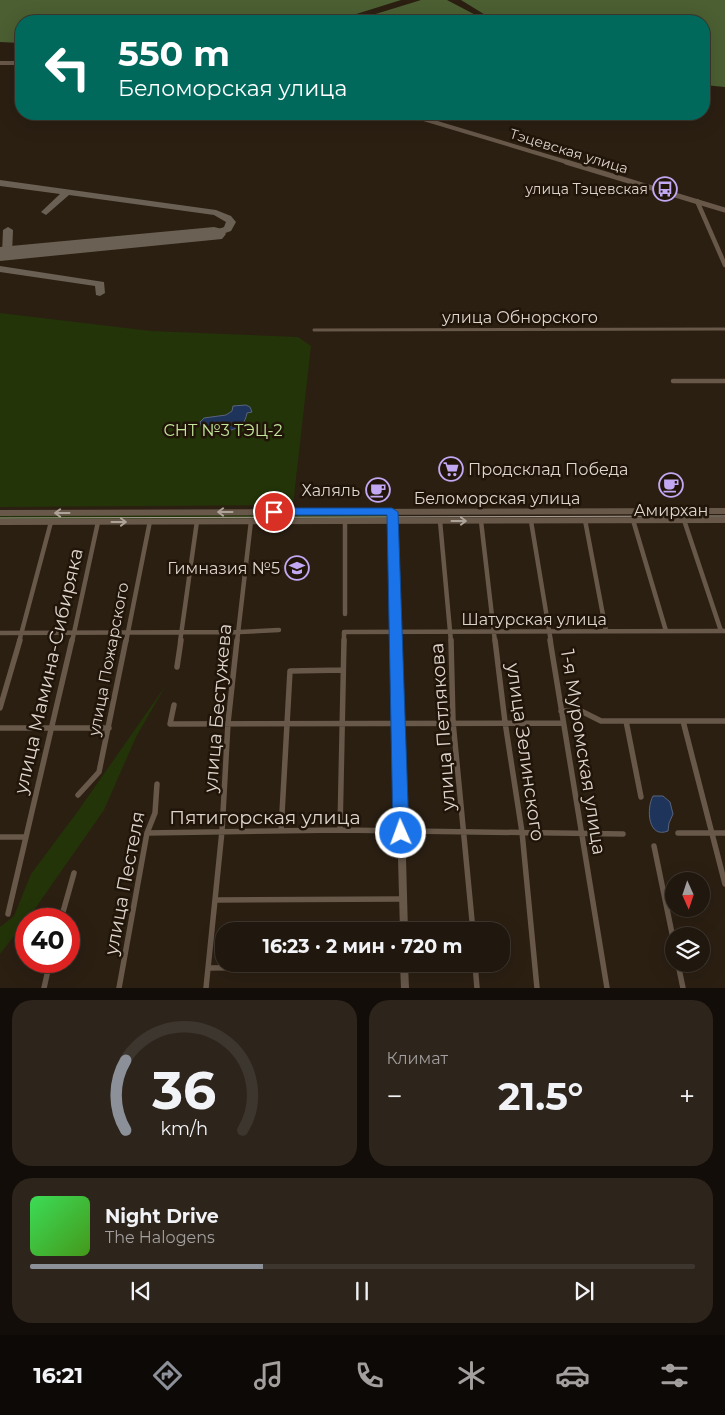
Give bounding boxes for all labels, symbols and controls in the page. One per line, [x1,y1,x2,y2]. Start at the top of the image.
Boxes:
text: 550 m [118,32,230,75]
icon: left [35,35,100,100]
text: Беломорская улица [118,75,347,102]
street label: Тэцевская улица [508,124,630,178]
bus stop icon: улица Тэцевская [652,176,678,202]
place label: улица Тэцевская [524,180,648,198]
street label: улица Обнорского [441,308,598,327]
park label: СНТ №3 ТЭЦ-2 [163,421,283,440]
supermarket icon: Продсклад Победа [438,456,464,482]
place label: Продсклад Победа [468,460,628,479]
cafe icon: Амирхан [658,472,684,498]
cafe icon: Халяль [365,477,391,503]
place label: Халяль [302,481,360,500]
street label: Беломорская улица [414,489,580,508]
pin [253,491,295,533]
icon: arrive [260,498,288,526]
place label: Амирхан [634,501,708,520]
one-way arrow [217,507,234,517]
one-way arrow [55,508,71,518]
one-way arrow [450,516,467,526]
one-way arrow [110,517,126,527]
street label: улица Мамина-Сибиряка [9,546,88,797]
school or university icon: Гимназия №5 [284,555,310,581]
place label: Гимназия №5 [167,559,280,578]
street label: улица Пожарского [84,581,133,739]
street label: Шатурская улица [461,610,607,629]
street label: улица Бестужева [199,623,236,794]
street label: улица Петлякова [425,642,460,813]
street label: 1-я Муромская улица [556,648,611,856]
street label: улица Зелинского [501,661,549,843]
street label: Пятигорская улица [169,806,361,829]
position arrow [374,806,426,858]
street label: улица Пестеля [99,809,150,958]
north arrow [665,872,710,918]
map controls [665,872,710,972]
speed limit sign: 40 [15,908,80,973]
button: layers [665,927,710,972]
text: 16:23 · 2 мин · 720 m [263,935,462,958]
text: Климат [387,1049,448,1068]
text: 36 [151,1059,216,1122]
text: 21.5° [498,1073,584,1120]
text: − [387,1079,403,1113]
text: + [679,1079,695,1113]
text: km/h [160,1118,208,1139]
text: Night Drive [105,1205,219,1228]
text: The Halogens [105,1228,215,1247]
icon: previous [127,1277,155,1305]
icon: pause [348,1277,376,1305]
icon: next [570,1277,598,1305]
icon: directions [150,1358,185,1393]
icon: music [251,1358,286,1393]
icon: phone [352,1358,387,1393]
icon: climate [454,1358,489,1393]
icon: car [555,1358,590,1393]
icon: filters [657,1358,692,1393]
text: 16:21 [33,1362,83,1389]

